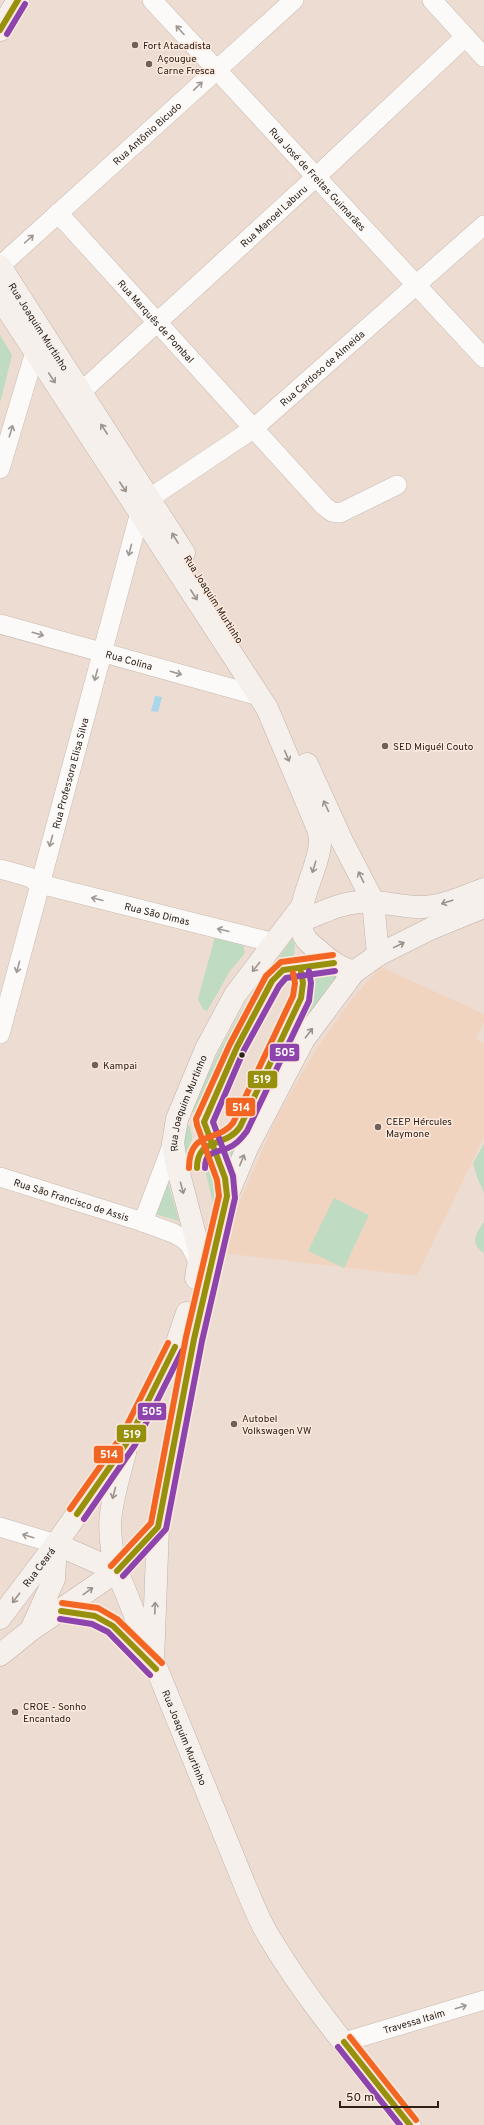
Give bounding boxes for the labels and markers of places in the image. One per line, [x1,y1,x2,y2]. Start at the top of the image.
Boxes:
marker: Fort Atacadista [130,40,140,50]
place label: Fort Atacadista [143,40,211,53]
place label: Açougue Carne Fresca [157,53,215,78]
marker: Açougue Carne Fresca [144,59,154,69]
marker: SED Miguél Couto [380,741,390,751]
place label: SED Miguél Couto [393,741,474,754]
unlabelled marker [237,1050,247,1060]
marker: Kampai [90,1060,100,1070]
place label: Kampai [103,1060,137,1073]
place label: CEEP Hércules Maymone [386,1116,452,1141]
marker: CEEP Hércules Maymone [373,1122,383,1132]
place label: Autobel Volkswagen VW [242,1413,312,1438]
marker: Autobel Volkswagen VW [229,1419,239,1429]
place label: CROE - Sonho Encantado [23,1701,87,1726]
marker: CROE - Sonho Encantado [10,1707,20,1717]

